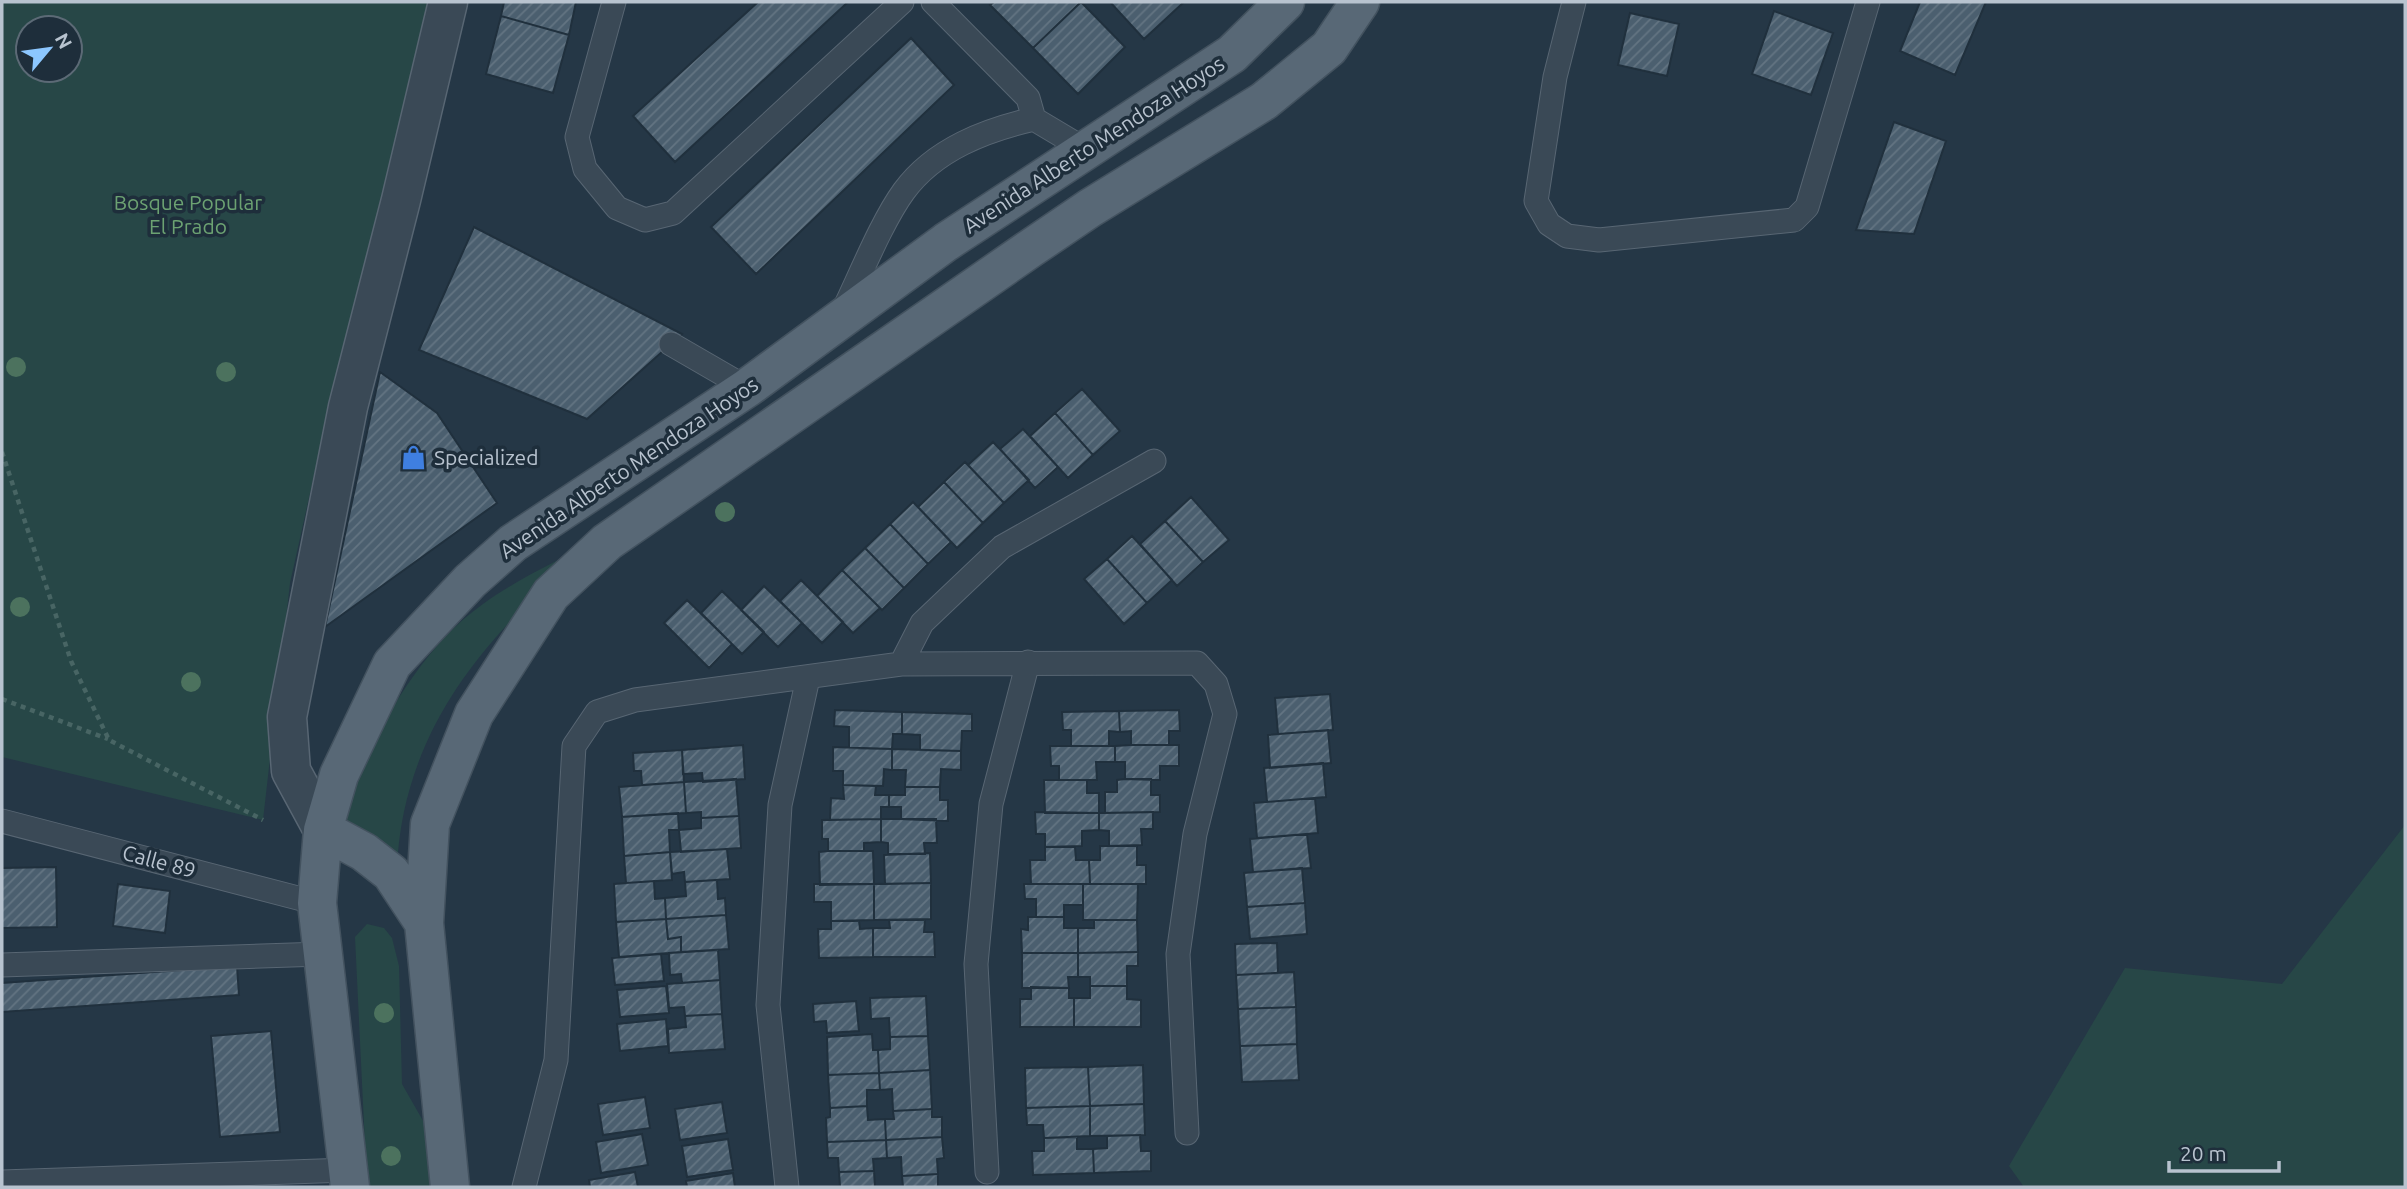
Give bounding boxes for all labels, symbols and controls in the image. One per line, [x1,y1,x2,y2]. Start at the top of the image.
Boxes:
north arrow [14,14,84,84]
text: N [51,29,77,52]
street label: Avenida Alberto Mendoza Hoyos [958,51,1228,238]
park label: Bosque Popular El Prado [114,190,262,238]
street label: Avenida Alberto Mendoza Hoyos [495,372,762,563]
shop icon: Specialized [400,444,428,472]
place label: Specialized [434,445,539,469]
street label: Calle 89 [120,840,198,882]
scale bar [2169,1130,2279,1174]
text: 20 m [2180,1141,2227,1165]

